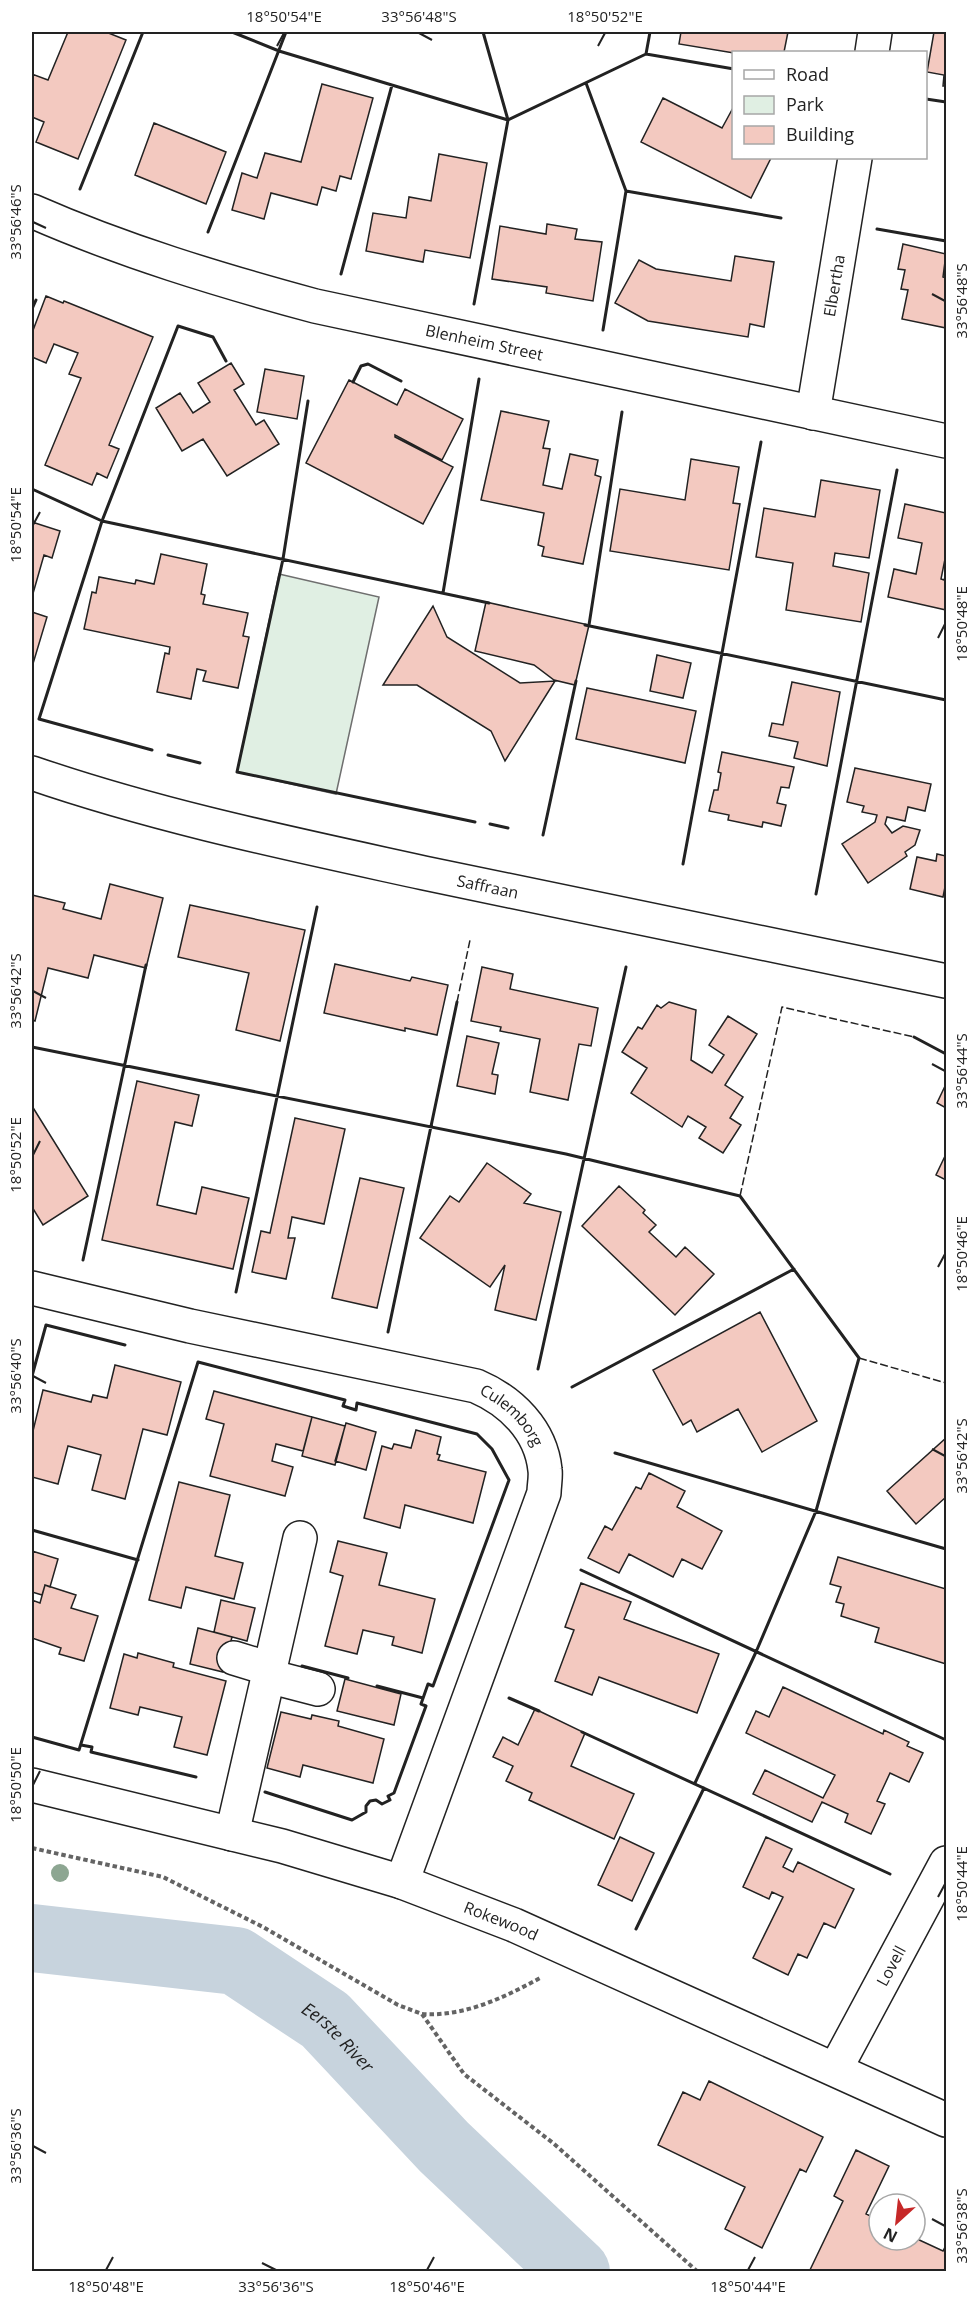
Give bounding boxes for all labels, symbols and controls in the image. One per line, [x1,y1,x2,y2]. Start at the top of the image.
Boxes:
text: 18°50'54"E [246,6,322,26]
text: 33°56'48"S [381,6,457,26]
text: 18°50'52"E [567,6,643,26]
legend [732,51,927,159]
text: Road [786,62,829,86]
text: Park [786,92,824,116]
text: Building [786,122,854,146]
text: 33°56'46"S [5,184,25,260]
street label: Elbertha [818,253,850,318]
text: 33°56'48"S [951,263,971,339]
street label: Blenheim Street [424,319,545,366]
text: 18°50'54"E [5,487,25,563]
text: 18°50'48"E [951,586,971,662]
street label: Saffraan [455,869,521,904]
text: 33°56'42"S [5,953,25,1029]
text: 33°56'44"S [951,1033,971,1109]
text: 18°50'52"E [5,1117,25,1193]
text: 18°50'46"E [951,1216,971,1292]
text: 33°56'40"S [5,1338,25,1414]
street label: Culemborg [476,1379,549,1450]
text: 33°56'42"S [951,1418,971,1494]
text: 18°50'50"E [5,1747,25,1823]
text: 18°50'44"E [951,1846,971,1922]
street label: Rokewood [461,1896,542,1946]
street label: Lovell [871,1942,911,1990]
water label: Eerste River [297,1996,380,2078]
text: 33°56'36"S [5,2108,25,2184]
text: 33°56'38"S [951,2188,971,2264]
north arrow [867,2192,927,2252]
text: N [879,2223,901,2248]
text: 18°50'48"E [68,2276,144,2296]
text: 33°56'36"S [238,2276,314,2296]
text: 18°50'46"E [389,2276,465,2296]
text: 18°50'44"E [710,2276,786,2296]

